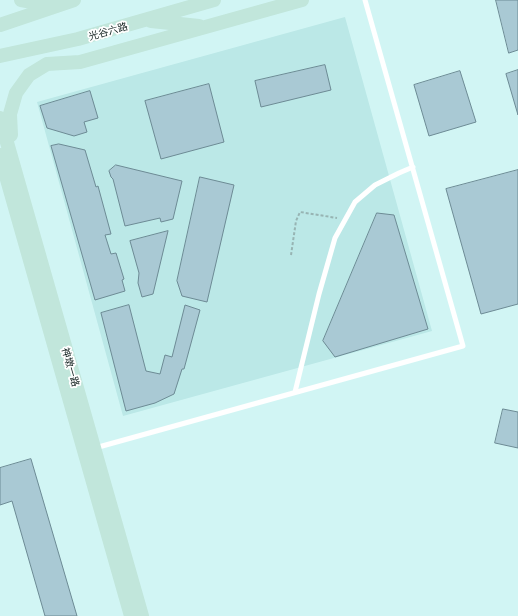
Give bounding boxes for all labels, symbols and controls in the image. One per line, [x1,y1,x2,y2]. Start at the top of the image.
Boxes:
street label: 光谷六路 [87,20,129,42]
street label: 神墩一路 [60,346,82,388]

